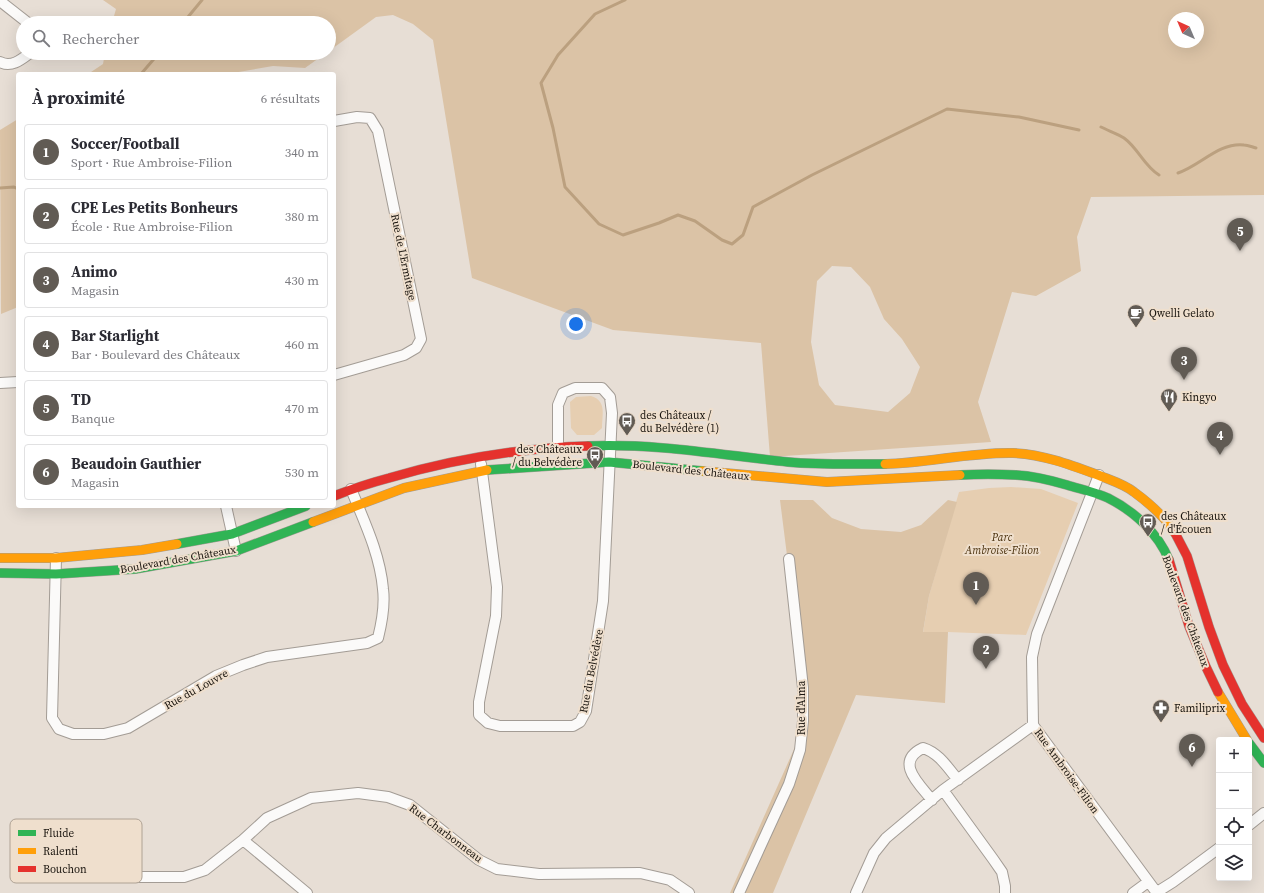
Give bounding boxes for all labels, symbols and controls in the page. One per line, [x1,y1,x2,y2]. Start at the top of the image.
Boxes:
north arrow [1168,12,1204,48]
search box [16,16,336,60]
icon: search [30,27,52,49]
text: Rechercher [62,28,139,49]
text: À proximité [32,86,125,110]
text: 6 résultats [261,90,320,107]
text: Soccer/Football [71,133,180,154]
text: 1 [42,144,50,161]
text: 340 m [285,144,319,161]
text: Sport · Rue Ambroise-Filion [71,154,232,171]
text: CPE Les Petits Bonheurs [71,197,238,218]
text: 2 [42,208,50,225]
text: 380 m [285,208,319,225]
street label: Rue de L'Ermitage [387,212,420,302]
text: École · Rue Ambroise-Filion [71,218,233,235]
pin: 5 [1227,218,1253,251]
text: Animo [71,261,117,282]
text: 3 [42,272,50,289]
text: 430 m [285,272,319,289]
text: Magasin [71,282,119,299]
cafe icon: Qwelli Gelato [1126,303,1146,328]
place label: Qwelli Gelato [1149,306,1214,321]
your location [566,314,586,334]
text: Bar Starlight [71,325,159,346]
text: 4 [42,336,50,353]
text: 460 m [285,336,319,353]
text: Bar · Boulevard des Châteaux [71,346,240,363]
pin: 3 [1171,347,1197,380]
restaurant icon: Kingyo [1159,387,1179,412]
text: TD [71,389,91,410]
place label: Kingyo [1182,390,1217,405]
text: 5 [42,400,50,417]
text: 470 m [285,400,319,417]
place label: des Châteaux / du Belvédère (1) [640,408,719,436]
text: Banque [71,410,115,427]
bus stop icon: des Châteaux / du Belvédère (1) [617,411,637,436]
pin: 4 [1207,422,1233,455]
place label: des Châteaux / du Belvédère [512,442,582,470]
bus stop icon: des Châteaux / du Belvédère [585,445,605,470]
text: Beaudoin Gauthier [71,453,201,474]
street label: Boulevard des Châteaux [632,457,750,484]
text: 6 [42,464,50,481]
text: 530 m [285,464,319,481]
text: Magasin [71,474,119,491]
place label: des Châteaux / d'Écouen [1161,509,1226,537]
bus stop icon: des Châteaux / d'Écouen [1138,512,1158,537]
park label: Parc Ambroise-Filion [964,530,1040,558]
street label: Boulevard des Châteaux [119,542,237,577]
street label: Boulevard des Châteaux [1158,553,1213,669]
pin: 1 [963,572,989,605]
street label: Rue du Belvédère [576,627,607,714]
pin: 2 [973,636,999,669]
street label: Rue du Louvre [162,665,231,713]
street label: Rue d'Alma [794,680,809,735]
pharmacy icon: Familiprix [1151,698,1171,723]
place label: Familiprix [1174,701,1225,716]
street label: Rue Ambroise-Filion [1031,726,1103,817]
pin: 6 [1179,734,1205,767]
map controls [1216,737,1252,881]
button: + [1216,737,1252,773]
button: − [1216,773,1252,809]
street label: Rue Charbonneau [406,801,486,866]
button: locate [1216,809,1252,845]
legend [10,819,142,883]
text: Fluide [43,826,74,841]
text: Ralenti [43,844,78,859]
button: layers [1216,845,1252,881]
text: Bouchon [43,862,87,877]

